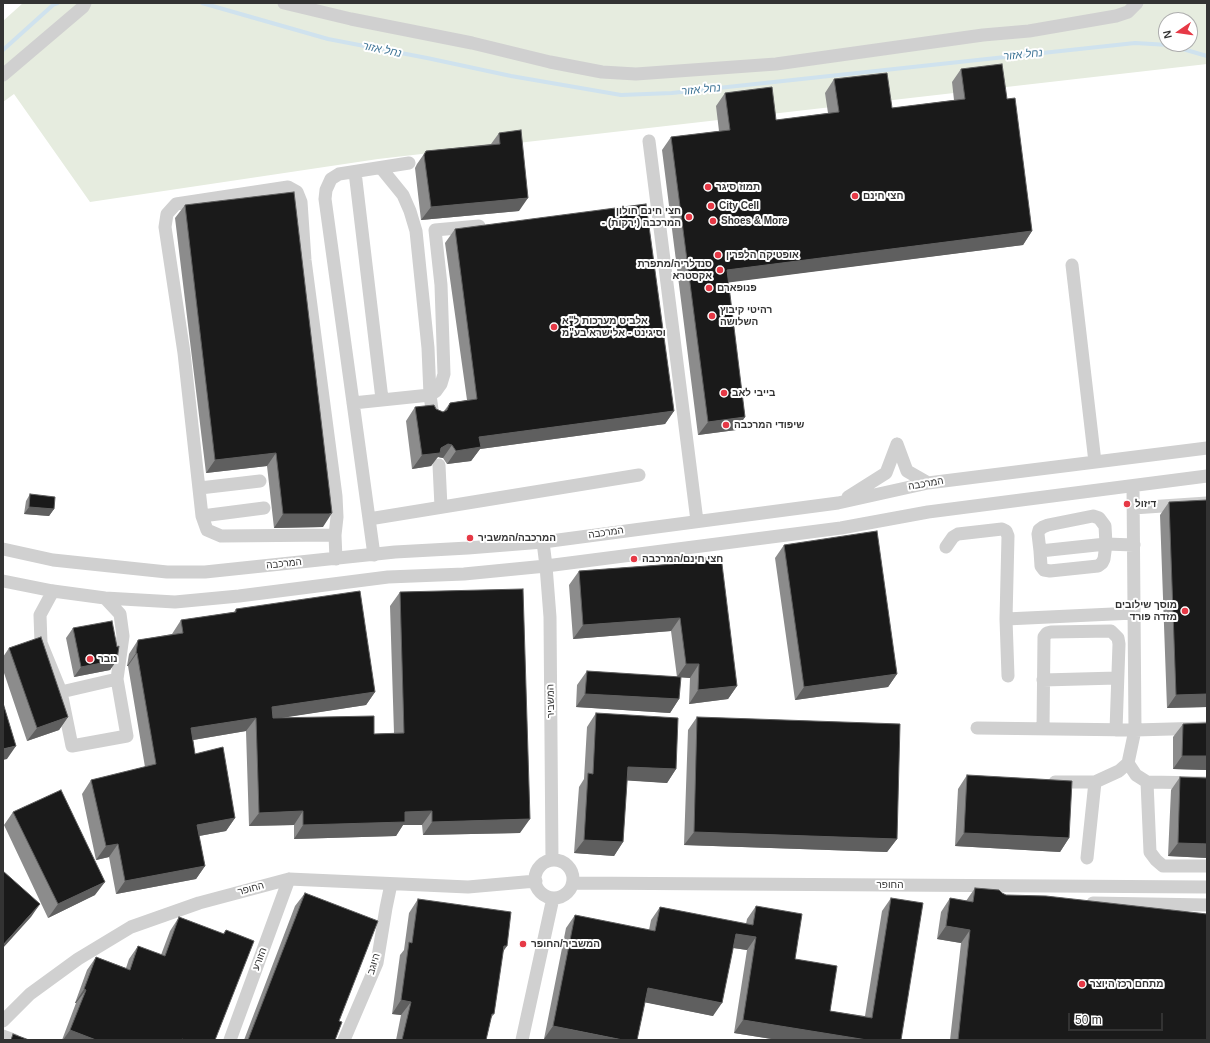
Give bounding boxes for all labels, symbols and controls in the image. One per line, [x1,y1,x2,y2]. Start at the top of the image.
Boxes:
north arrow [1158,12,1198,52]
text: N [1161,29,1174,40]
water label: נחל אזור [361,39,403,61]
water label: נחל אזור [1003,46,1043,64]
water label: נחל אזור [681,81,721,99]
place label: תמוז סיגר [716,181,760,193]
marker: תמוז סיגר [703,182,713,192]
place label: חצי חינם [863,190,903,202]
marker: חצי חינם [850,191,860,201]
place label: City Cell [719,200,759,212]
marker: City Cell [706,201,716,211]
place label: חצי חינם חולון - המרכבה (ירקות) [602,205,681,228]
marker: חצי חינם חולון - המרכבה (ירקות) [684,212,694,222]
place label: Shoes & More [721,215,788,227]
marker: Shoes & More [708,216,718,226]
place label: אופטיקה הלפרין [726,249,799,261]
marker: אופטיקה הלפרין [713,250,723,260]
place label: סנדלריה/מתפרת אקסטרא [637,258,712,282]
marker: סנדלריה/מתפרת אקסטרא [715,265,725,275]
place label: פנופארם [717,282,757,294]
marker: פנופארם [704,283,714,293]
place label: רהיטי קיבוץ השלושה [720,304,772,328]
marker: רהיטי קיבוץ השלושה [707,311,717,321]
place label: אלביט מערכות ל"א וסיגינט - אלישרא בע"מ [562,315,666,338]
marker: אלביט מערכות ל"א וסיגינט - אלישרא בע"מ [549,322,559,332]
place label: בייבי לאב [732,387,775,399]
marker: בייבי לאב [719,388,729,398]
place label: שיפודי המרכבה [734,419,804,431]
marker: שיפודי המרכבה [721,420,731,430]
street label: המרכבה [907,475,945,493]
place label: דיזול [1135,498,1156,510]
marker: דיזול [1122,499,1132,509]
street label: המרכבה [587,525,625,541]
place label: המרכבה/המשביר [478,532,556,544]
marker: המרכבה/המשביר [465,533,475,543]
place label: חצי חינם/המרכבה [642,553,723,565]
marker: חצי חינם/המרכבה [629,554,639,564]
street label: המרכבה [266,556,302,572]
place label: מוסך שילובים מזדה פורד [1115,599,1177,622]
marker: מוסך שילובים מזדה פורד [1180,606,1190,616]
place label: נובר [98,653,117,665]
marker: נובר [85,654,95,664]
street label: המשביר [545,684,557,718]
street label: החופר [877,879,903,891]
street label: החופר [236,880,266,898]
place label: המשביר/החופר [531,938,600,950]
marker: המשביר/החופר [518,939,528,949]
street label: הזורע [250,946,270,972]
street label: היוגב [365,952,383,976]
place label: מתחם רכז היוצר [1090,978,1163,990]
marker: מתחם רכז היוצר [1077,979,1087,989]
scale bar [1070,1005,1165,1031]
text: 50 m [1075,1013,1102,1027]

